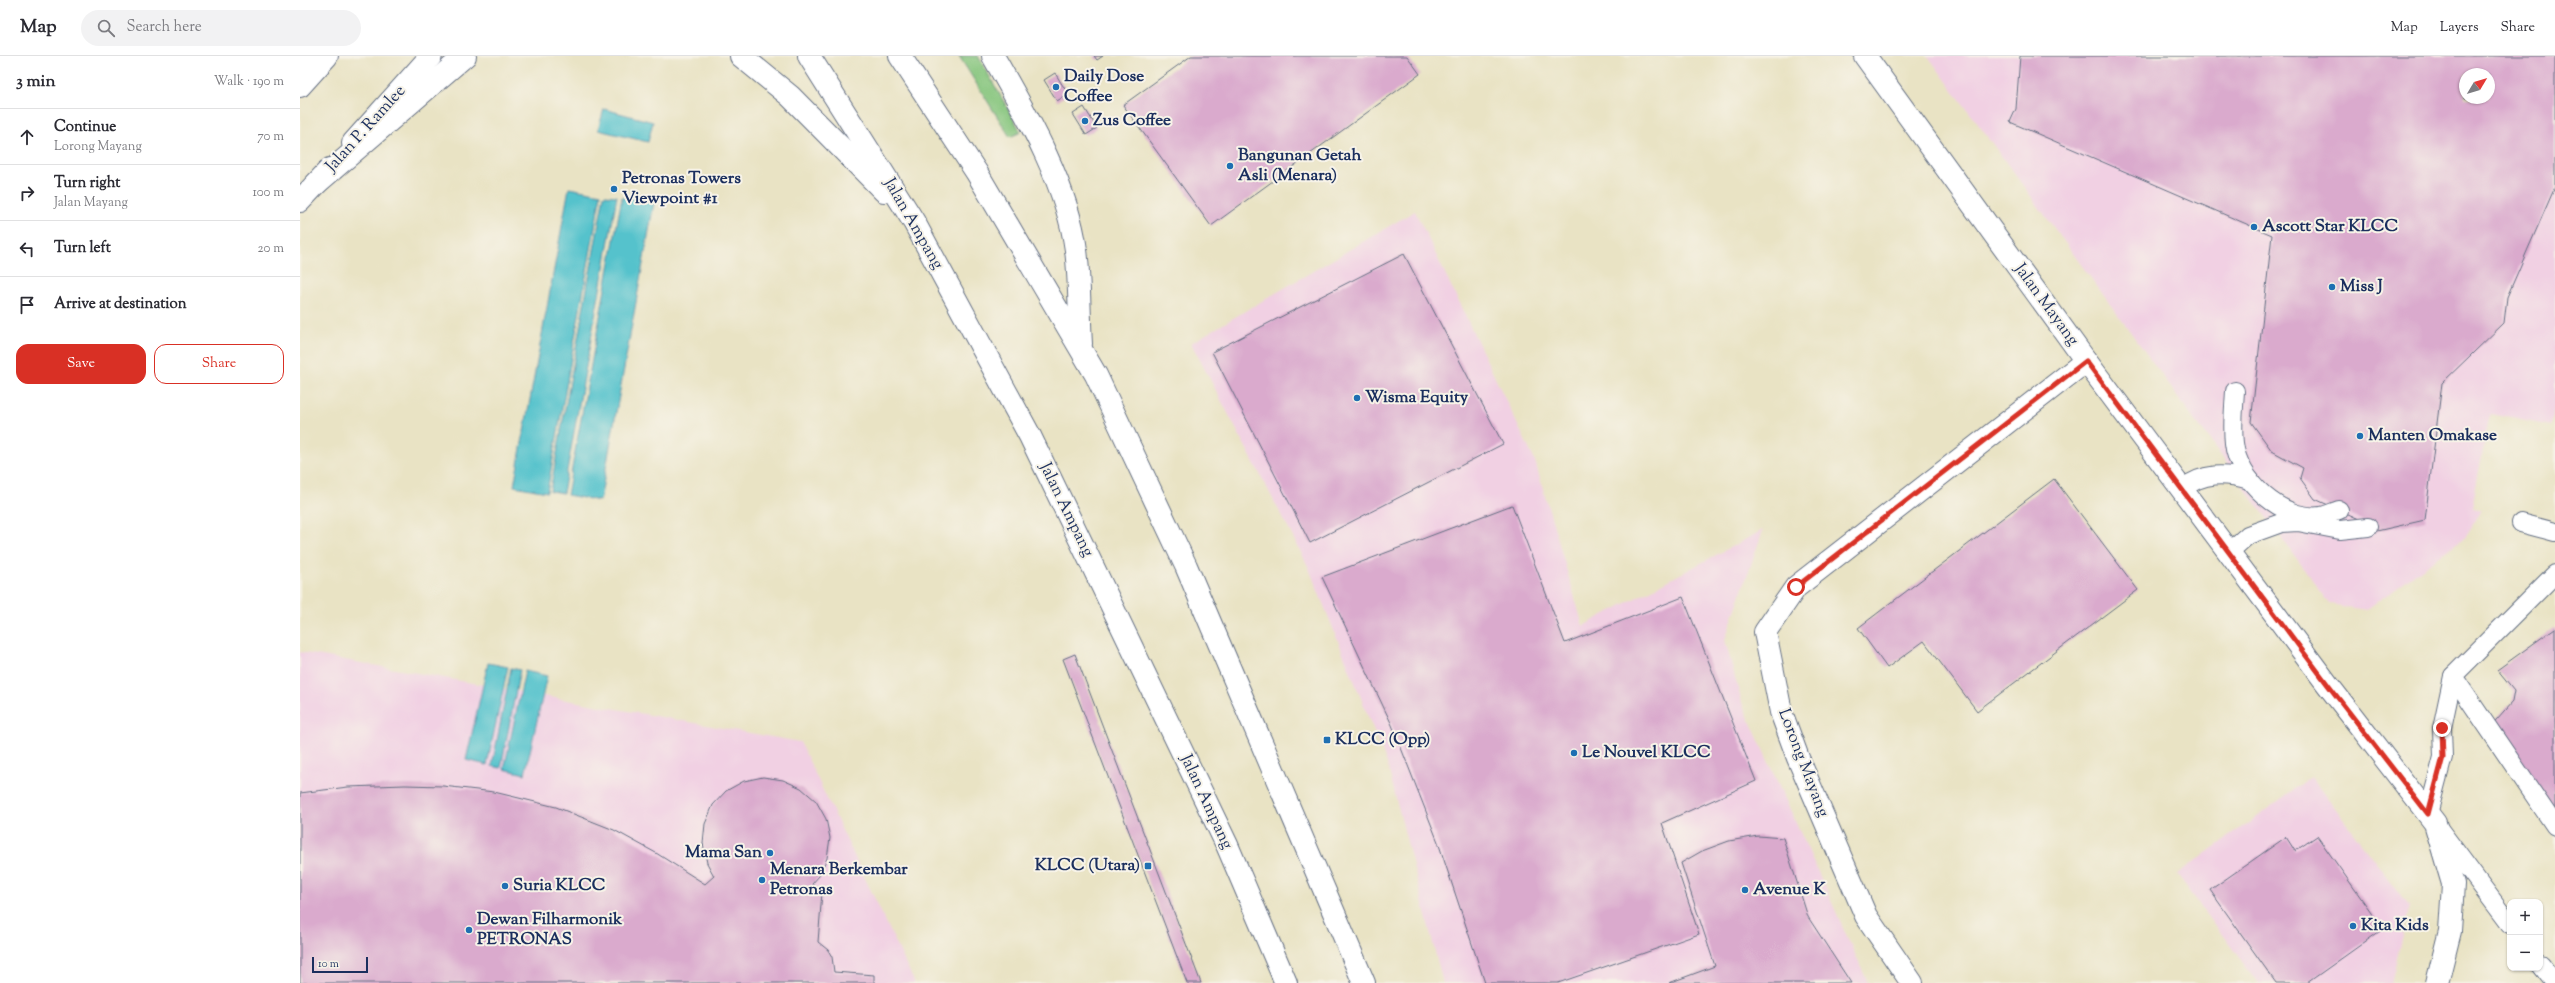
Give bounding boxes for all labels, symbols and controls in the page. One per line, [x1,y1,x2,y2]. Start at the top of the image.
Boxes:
search box [81,10,361,46]
text: Map [20,14,57,41]
icon: search [95,17,117,39]
text: Search here [127,17,202,38]
text: Map [2391,18,2418,38]
text: Layers [2440,18,2478,38]
text: Share [2500,18,2535,38]
place label: Daily Dose Coffee [1064,65,1144,109]
north arrow [2459,68,2495,104]
text: 3 min [16,70,55,94]
text: Walk · 190 m [214,73,284,91]
street label: Jalan P. Ramlee [320,80,412,179]
marker: Daily Dose Coffee [1051,82,1061,92]
place label: Zus Coffee [1093,109,1171,133]
marker: Zus Coffee [1080,116,1090,126]
text: Continue [54,117,116,138]
icon: ahead [16,126,38,148]
text: 70 m [257,128,284,146]
text: Lorong Mayang [54,138,142,156]
place label: Bangunan Getah Asli (Menara) [1238,144,1361,188]
marker: Bangunan Getah Asli (Menara) [1225,161,1235,171]
place label: Petronas Towers Viewpoint #1 [622,167,741,211]
text: Turn right [54,173,120,194]
street label: Jalan Ampang [877,173,949,274]
icon: right [16,182,38,204]
text: 100 m [252,184,284,202]
marker: Petronas Towers Viewpoint #1 [609,184,619,194]
text: Jalan Mayang [54,194,128,212]
place label: Ascott Star KLCC [2262,215,2398,239]
marker: Ascott Star KLCC [2249,222,2259,232]
icon: left [16,238,38,260]
text: Turn left [54,238,111,259]
text: 20 m [258,240,284,258]
street label: Jalan Mayang [2007,258,2084,351]
place label: Miss J [2340,275,2382,299]
marker: Miss J [2327,282,2337,292]
icon: arrive [16,294,38,316]
text: Arrive at destination [54,294,187,315]
button: Save [16,344,146,384]
button: Share [154,344,284,384]
place label: Wisma Equity [1365,386,1469,410]
marker: Wisma Equity [1352,393,1362,403]
place label: Manten Omakase [2368,424,2497,448]
marker: Manten Omakase [2355,431,2365,441]
street label: Jalan Ampang [1032,458,1099,561]
route start [1787,578,1805,596]
street label: Lorong Mayang [1771,705,1835,821]
route end [2433,719,2451,737]
place label: KLCC (Opp) [1335,728,1430,752]
marker: KLCC (Opp) [1322,735,1332,745]
place label: Le Nouvel KLCC [1582,741,1711,765]
marker: Le Nouvel KLCC [1569,748,1579,758]
street label: Jalan Ampang [1173,750,1238,853]
place label: Mama San [685,841,763,865]
marker: Mama San [765,848,775,858]
place label: KLCC (Utara) [1035,854,1140,878]
place label: Menara Berkembar Petronas [770,858,908,902]
marker: KLCC (Utara) [1143,861,1153,871]
place label: Suria KLCC [513,874,606,898]
marker: Menara Berkembar Petronas [757,875,767,885]
place label: Avenue K [1753,878,1826,902]
marker: Suria KLCC [500,881,510,891]
marker: Avenue K [1740,885,1750,895]
map controls [2507,899,2543,971]
button: + [2507,899,2543,935]
place label: Dewan Filharmonik PETRONAS [477,908,623,952]
place label: Kita Kids [2361,914,2429,938]
marker: Kita Kids [2348,921,2358,931]
marker: Dewan Filharmonik PETRONAS [464,925,474,935]
button: − [2507,935,2543,971]
scale bar [312,955,368,974]
text: 10 m [318,956,339,972]

